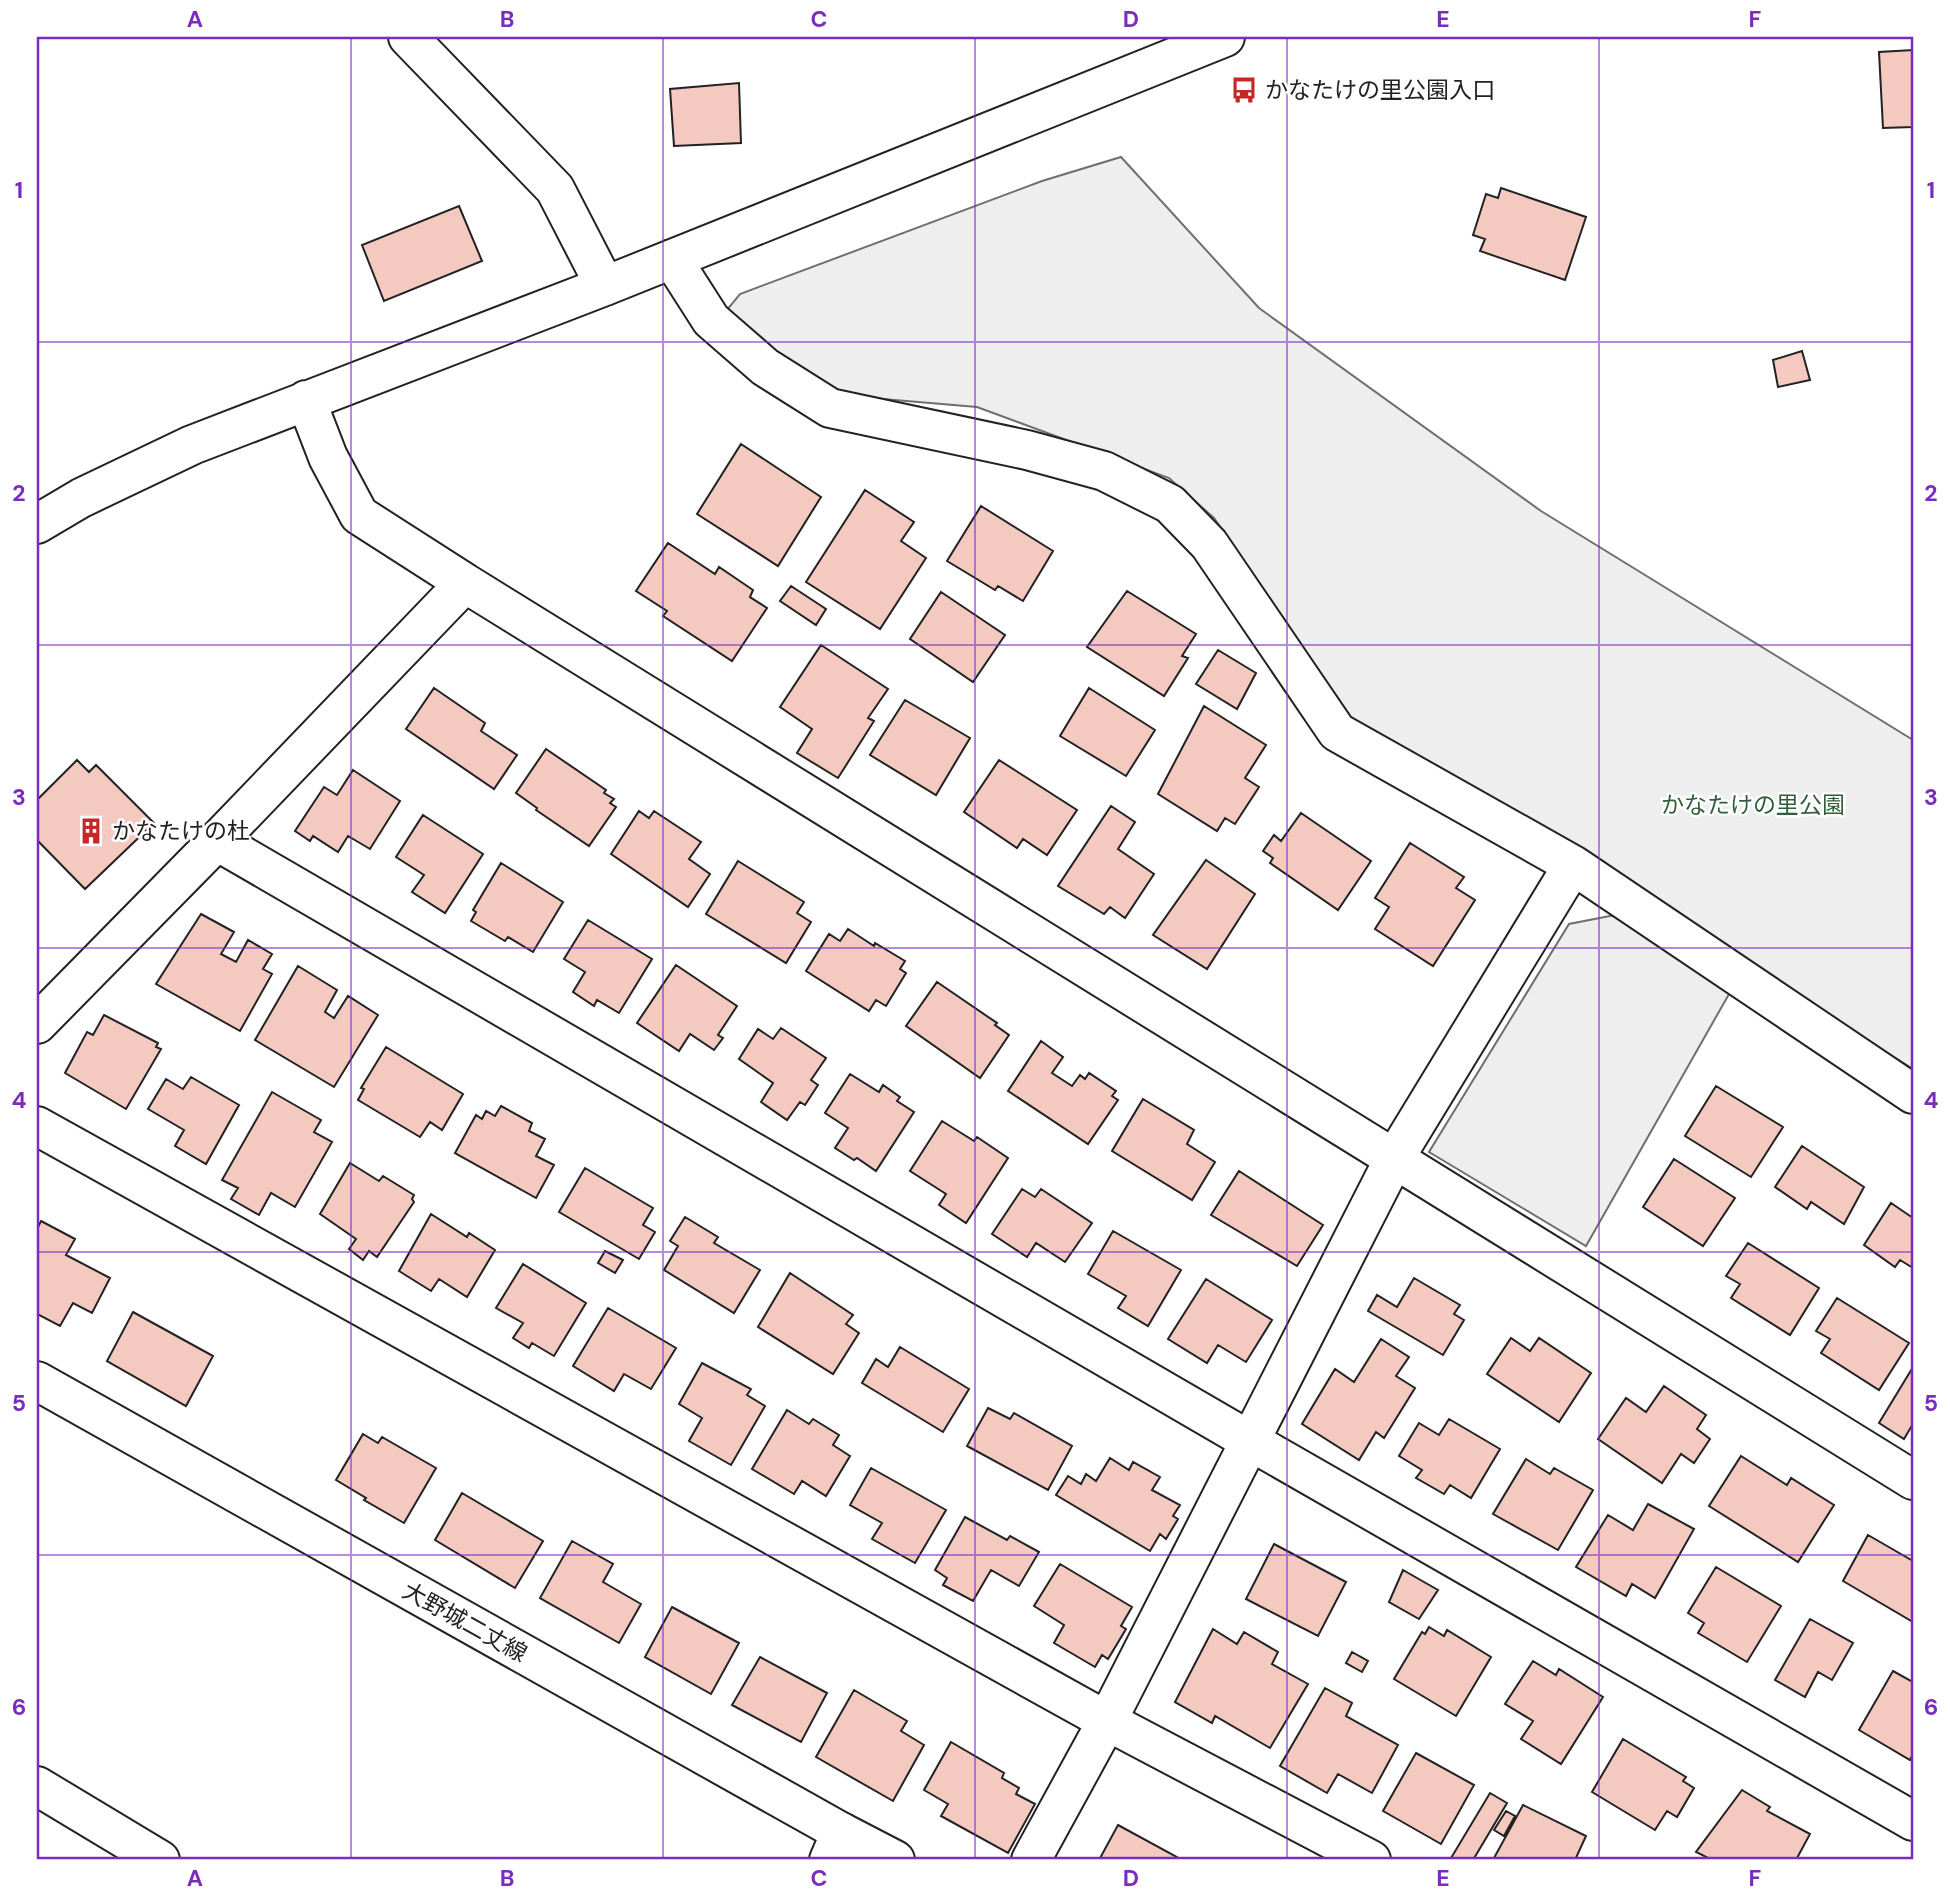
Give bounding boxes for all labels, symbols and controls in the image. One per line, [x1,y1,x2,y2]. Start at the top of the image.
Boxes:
text: A [187,4,203,34]
text: B [500,4,514,34]
text: C [811,4,827,34]
text: D [1123,4,1139,34]
text: E [1436,4,1450,34]
text: F [1749,4,1762,34]
bus stop icon: かなたけの里公園入口 [1229,75,1259,105]
place label: かなたけの里公園入口 [1265,75,1495,105]
text: 1 [15,175,23,205]
text: 1 [1927,175,1935,205]
text: 2 [12,478,26,508]
text: 2 [1924,478,1938,508]
text: 3 [12,782,26,812]
text: 3 [1924,782,1938,812]
park label: かなたけの里公園 [1661,790,1845,820]
building icon: かなたけの杜 [76,816,106,846]
place label: かなたけの杜 [112,816,250,846]
text: 4 [12,1085,27,1115]
text: 4 [1924,1085,1939,1115]
text: 5 [12,1388,26,1418]
text: 5 [1924,1388,1938,1418]
street label: 大野城二丈線 [397,1575,533,1669]
text: 6 [12,1692,26,1722]
text: 6 [1924,1692,1938,1722]
text: A [187,1863,203,1893]
text: B [500,1863,514,1893]
text: C [811,1863,827,1893]
text: D [1123,1863,1139,1893]
text: E [1436,1863,1450,1893]
text: F [1749,1863,1762,1893]

